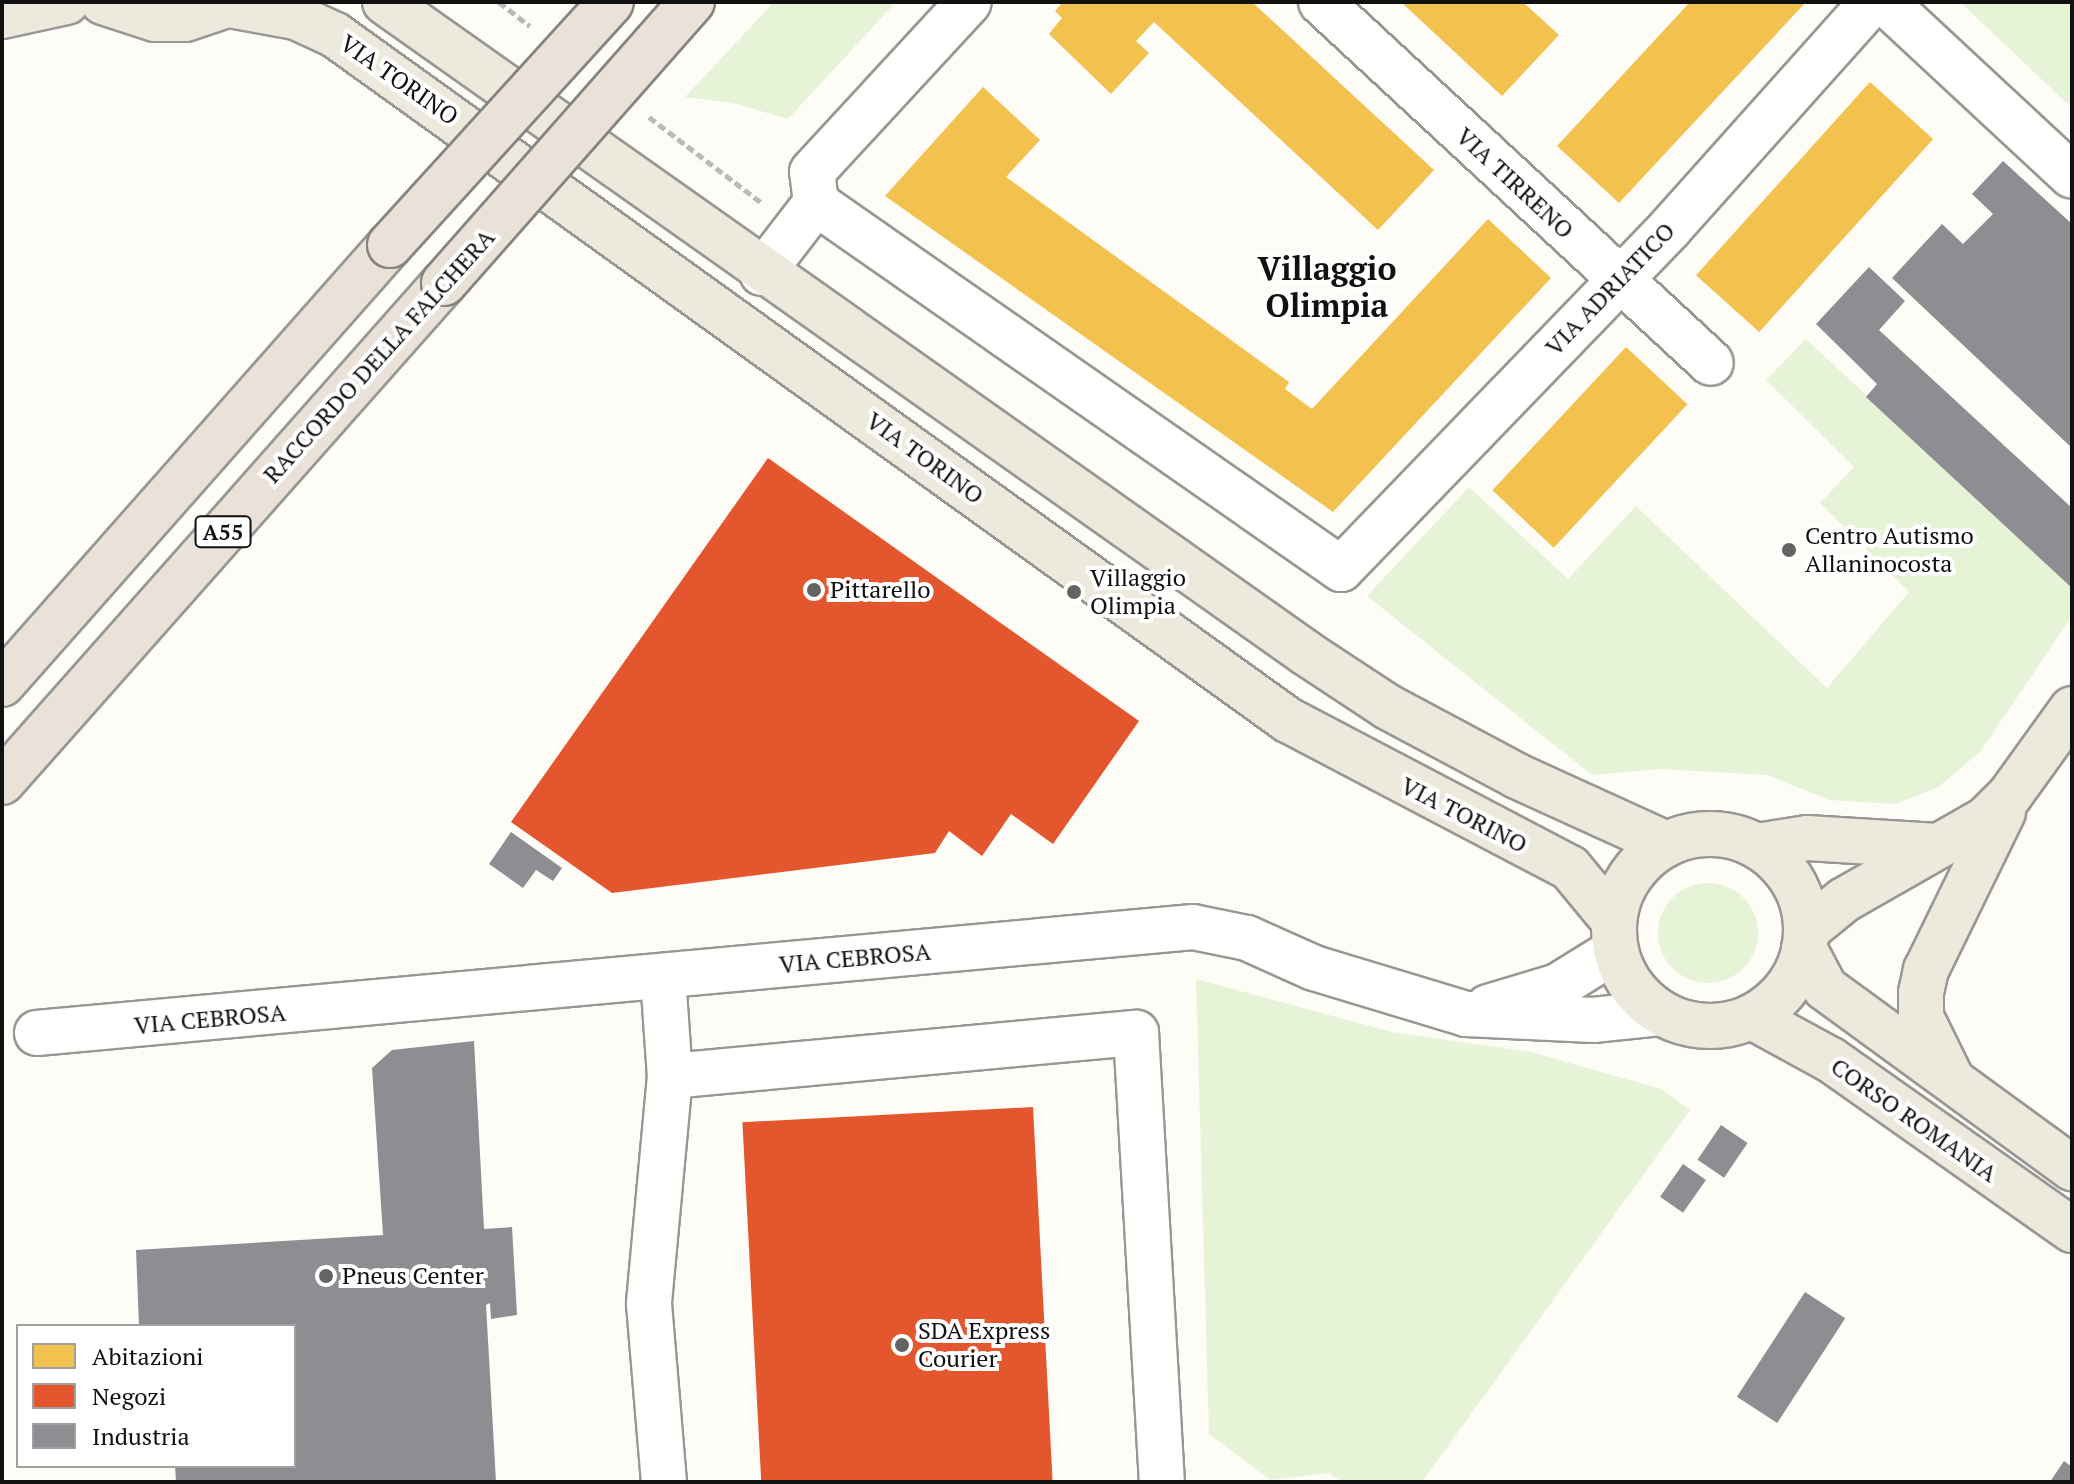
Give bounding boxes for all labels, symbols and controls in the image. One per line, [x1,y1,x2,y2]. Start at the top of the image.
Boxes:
street label: VIA TORINO [334,29,464,131]
street label: VIA TIRRENO [1450,121,1580,245]
street label: VIA ADRIATICO [1539,216,1681,362]
street label: RACCORDO DELLA FALCHERA [257,223,501,489]
district label: Villaggio Olimpia [1258,250,1396,325]
street label: VIA TORINO [861,406,989,510]
road number: A55 [193,514,253,550]
place label: Centro Autismo Allaninocosta [1805,522,1974,578]
marker: Centro Autismo Allaninocosta [1780,541,1798,559]
place label: Villaggio Olimpia [1090,564,1186,620]
place label: Pittarello [830,576,930,604]
marker: Pittarello [805,581,823,599]
marker: Villaggio Olimpia [1065,583,1083,601]
street label: VIA TORINO [1396,771,1532,859]
street label: VIA CEBROSA [778,937,932,979]
street label: VIA CEBROSA [133,998,287,1040]
street label: CORSO ROMANIA [1825,1052,2003,1188]
place label: Pneus Center [342,1262,484,1290]
marker: Pneus Center [317,1267,335,1285]
place label: SDA Express Courier [918,1317,1051,1373]
legend [16,1324,296,1468]
marker: SDA Express Courier [893,1336,911,1354]
text: Abitazioni [92,1340,203,1372]
text: Negozi [92,1380,166,1412]
text: Industria [92,1420,190,1452]

